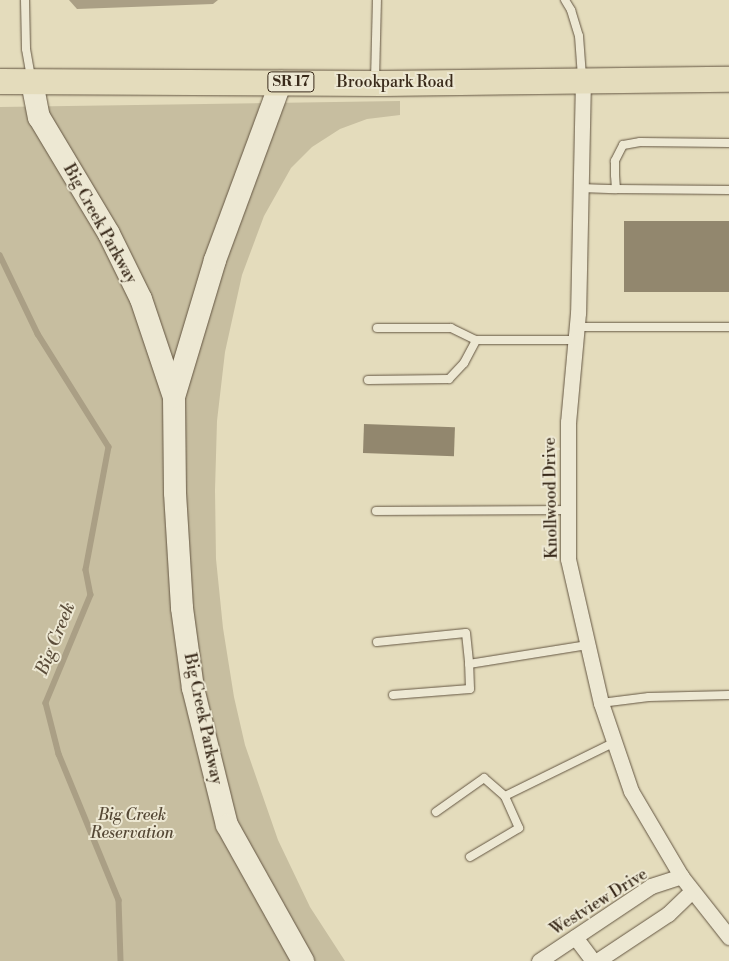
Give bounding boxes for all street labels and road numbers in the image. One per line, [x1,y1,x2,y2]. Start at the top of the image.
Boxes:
road number: SR 17 [267,70,315,94]
street label: Brookpark Road [336,72,454,92]
street label: Big Creek Parkway [59,161,141,287]
street label: Knollwood Drive [540,437,562,559]
street label: Big Creek Parkway [180,652,226,786]
street label: Westview Drive [547,865,651,939]

